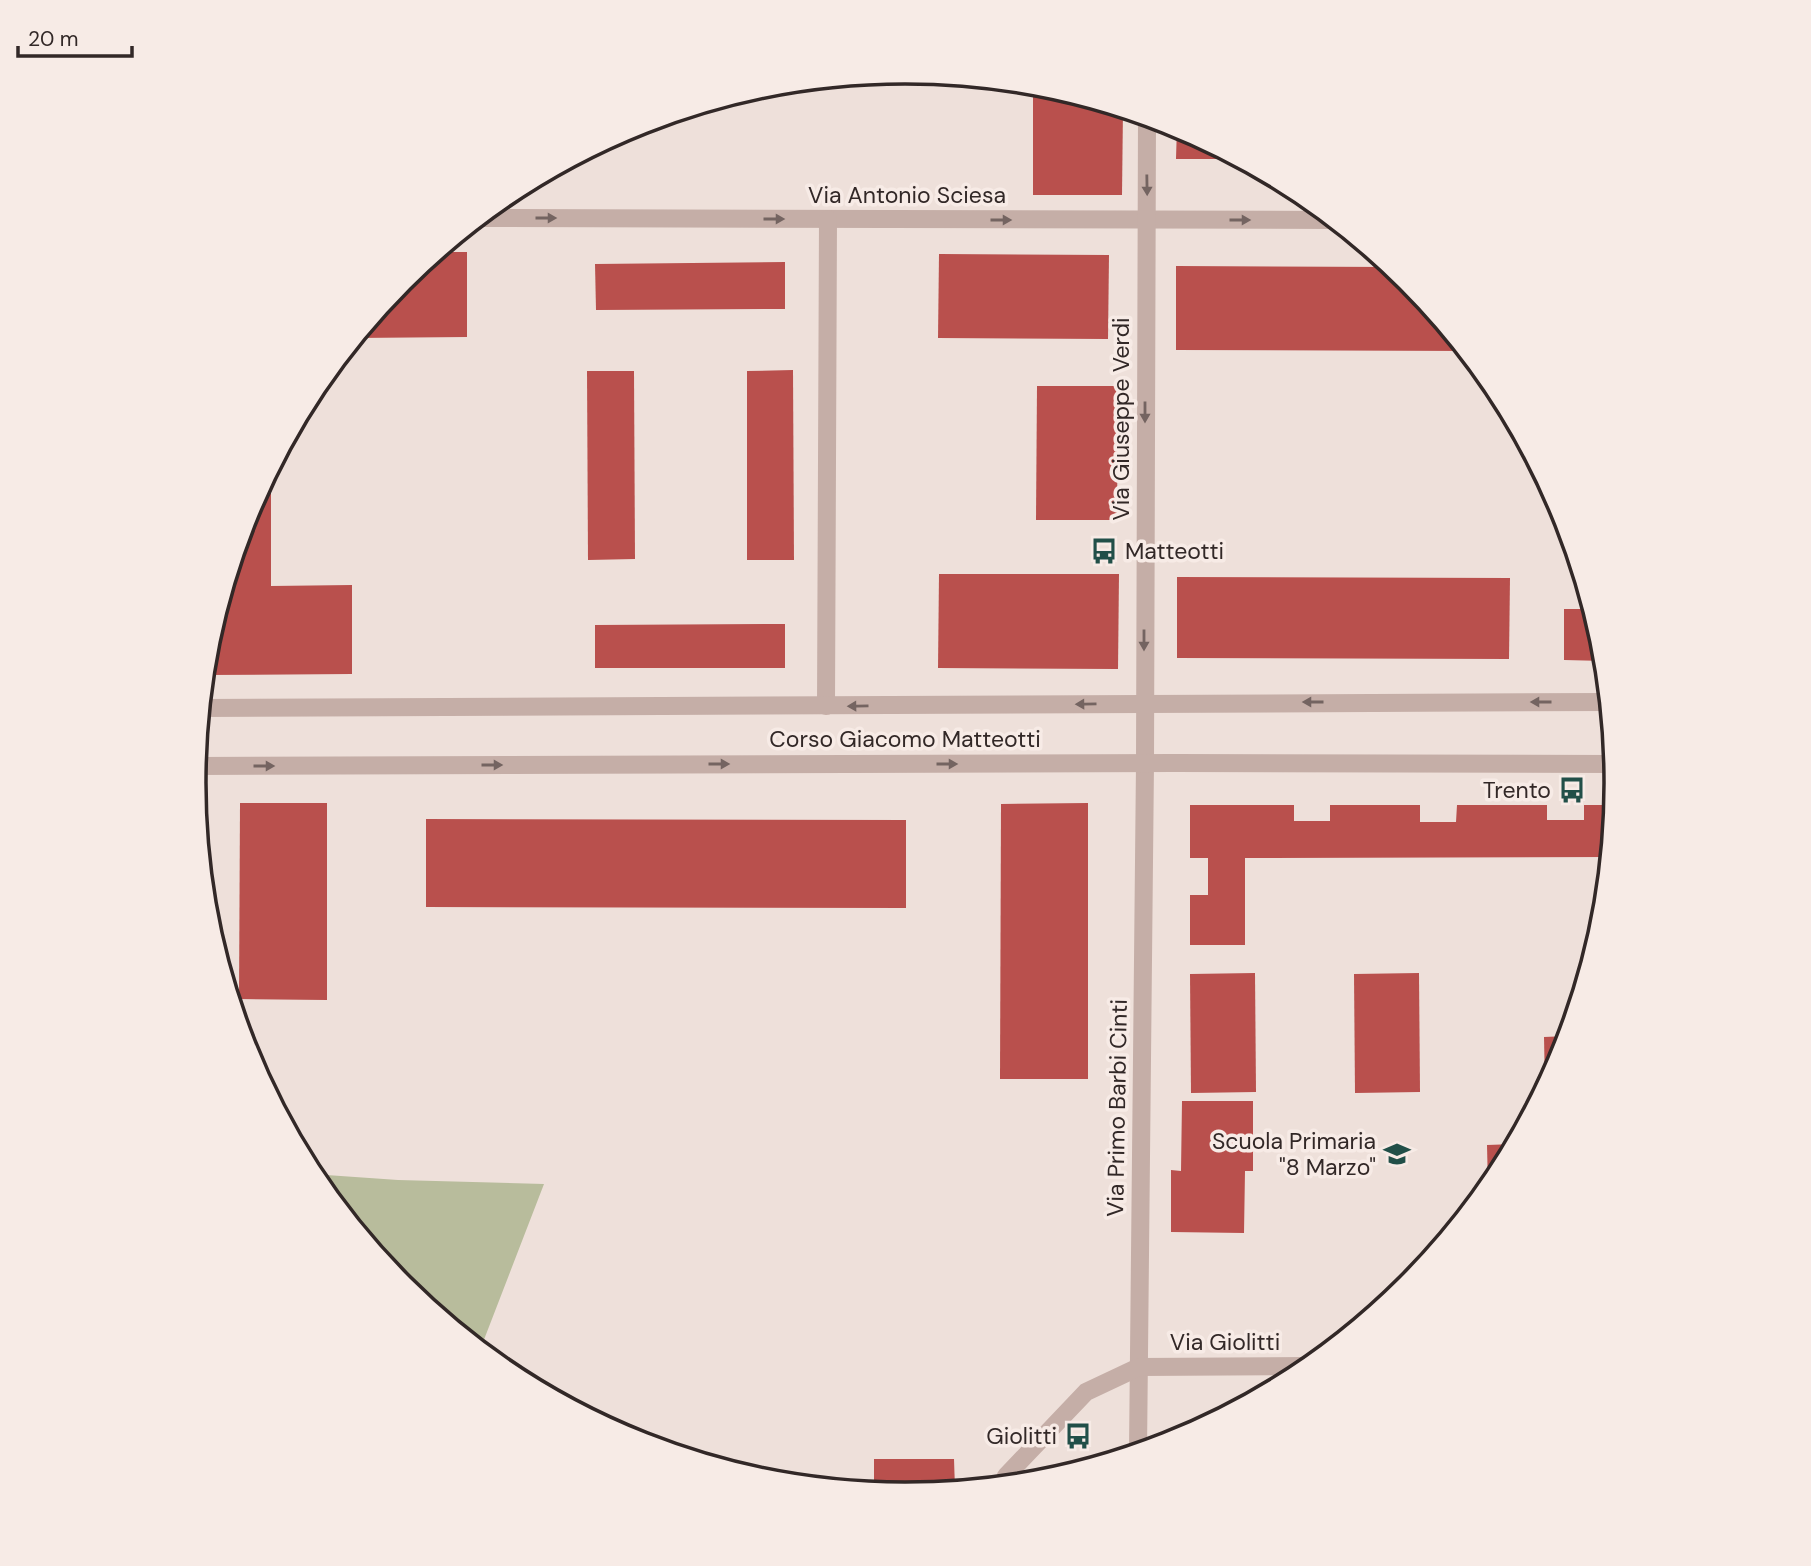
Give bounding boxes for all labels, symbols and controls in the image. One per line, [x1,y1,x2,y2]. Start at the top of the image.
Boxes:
scale bar [18,14,131,58]
text: 20 m [28,25,79,53]
one-way arrow [1141,174,1152,196]
street label: Via Antonio Sciesa [808,180,1006,210]
one-way arrow [536,212,558,224]
one-way arrow [763,213,785,225]
one-way arrow [991,214,1013,226]
one-way arrow [1229,214,1251,226]
street label: Via Giuseppe Verdi [1106,317,1136,521]
one-way arrow [1139,401,1151,423]
bus stop icon: Matteotti [1089,536,1119,566]
place label: Matteotti [1125,536,1224,566]
one-way arrow [1138,629,1150,651]
one-way arrow [1302,696,1324,708]
one-way arrow [1529,696,1551,708]
one-way arrow [1074,698,1096,709]
one-way arrow [847,700,869,712]
street label: Corso Giacomo Matteotti [769,724,1041,754]
one-way arrow [708,758,730,770]
one-way arrow [936,758,958,770]
one-way arrow [481,759,503,771]
one-way arrow [253,760,275,772]
place label: Trento [1483,775,1551,805]
bus stop icon: Trento [1557,775,1587,805]
street label: Via Primo Barbi Cinti [1100,999,1134,1217]
place label: Scuola Primaria "8 Marzo" [1212,1126,1376,1182]
school or university icon: Scuola Primaria "8 Marzo" [1382,1139,1412,1169]
street label: Via Giolitti [1170,1327,1280,1357]
place label: Giolitti [986,1421,1057,1451]
bus stop icon: Giolitti [1063,1421,1093,1451]

